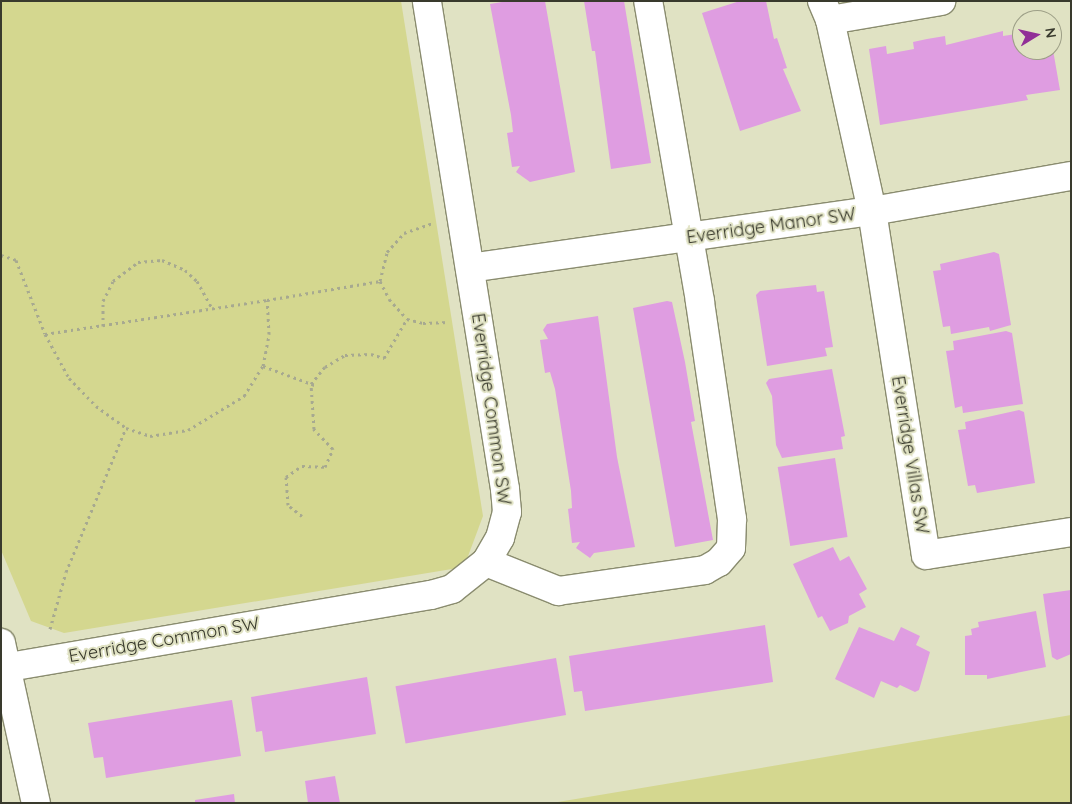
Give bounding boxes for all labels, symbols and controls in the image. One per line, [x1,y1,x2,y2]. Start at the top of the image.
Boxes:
north arrow [1012,10,1062,60]
text: N [1041,26,1061,39]
street label: Everridge Manor SW [685,203,857,249]
street label: Everridge Common SW [467,312,515,506]
street label: Everridge Villas SW [887,374,933,536]
street label: Everridge Common SW [67,613,261,667]

